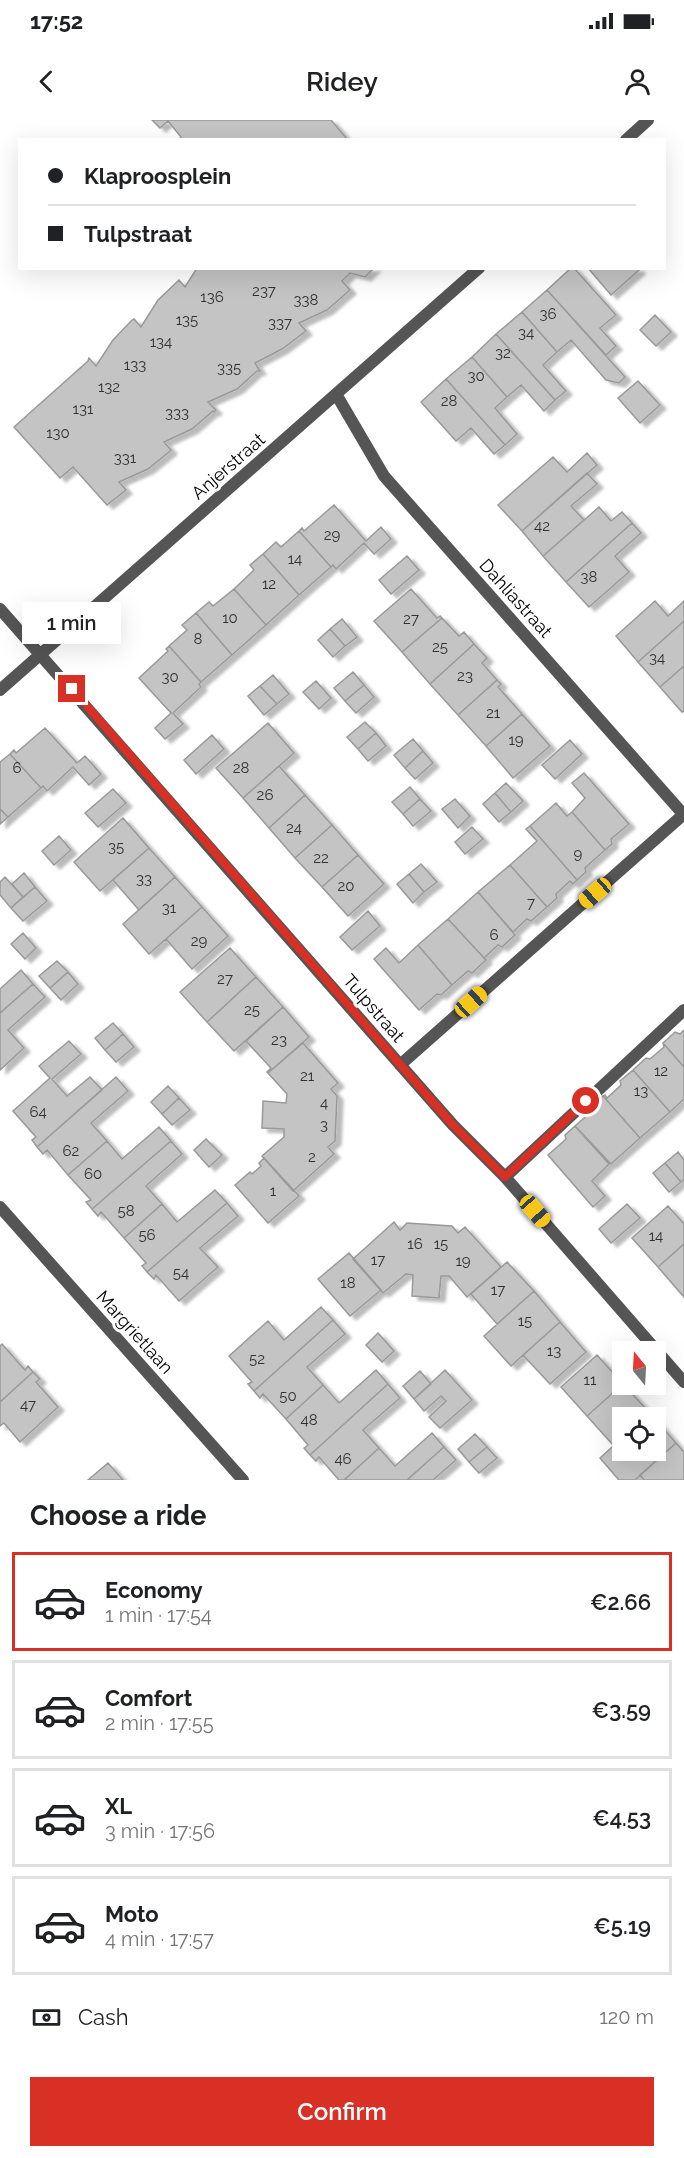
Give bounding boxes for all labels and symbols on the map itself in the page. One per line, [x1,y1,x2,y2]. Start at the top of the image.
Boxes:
house number: 237 [252,282,276,300]
house number: 136 [200,288,224,306]
house number: 338 [294,291,319,309]
house number: 36 [539,305,557,323]
house number: 135 [176,311,198,329]
house number: 337 [268,314,292,332]
house number: 34 [518,324,534,342]
house number: 134 [150,333,172,351]
house number: 32 [495,344,511,362]
house number: 133 [124,356,146,374]
house number: 335 [217,359,241,377]
house number: 30 [467,367,485,385]
house number: 132 [98,378,120,396]
house number: 28 [441,392,457,410]
house number: 131 [73,400,94,418]
house number: 333 [165,404,189,422]
house number: 130 [46,424,70,442]
street label: Anjerstraat [187,428,269,504]
house number: 331 [114,449,137,467]
house number: 42 [534,517,550,535]
house number: 29 [324,526,341,544]
house number: 14 [288,550,302,568]
street label: Dahliastraat [475,554,557,642]
house number: 38 [581,568,598,586]
house number: 12 [262,575,276,593]
callout: 1 min [22,602,122,644]
house number: 10 [222,609,238,627]
house number: 27 [403,610,419,628]
house number: 8 [194,630,203,648]
house number: 25 [432,638,448,656]
house number: 34 [649,649,665,667]
house number: 23 [457,667,473,685]
house number: 30 [161,668,179,686]
route end [58,675,85,702]
house number: 21 [486,704,501,722]
house number: 19 [508,731,524,749]
house number: 6 [12,759,22,777]
house number: 28 [233,759,249,777]
house number: 26 [257,786,273,804]
house number: 24 [286,819,302,837]
house number: 35 [108,838,124,856]
house number: 9 [574,845,583,863]
house number: 22 [313,849,329,867]
house number: 33 [136,870,152,888]
car [576,874,614,912]
house number: 20 [338,877,355,895]
house number: 7 [527,894,535,912]
house number: 31 [162,899,177,917]
house number: 6 [489,926,499,944]
house number: 29 [191,932,208,950]
house number: 27 [217,970,233,988]
street label: Tulpstraat [339,970,409,1046]
car [452,983,490,1021]
house number: 25 [244,1001,260,1019]
house number: 23 [271,1031,287,1049]
house number: 12 [654,1062,668,1080]
house number: 21 [300,1067,315,1085]
house number: 13 [634,1082,648,1100]
route start [572,1087,599,1114]
house number: 4 [320,1094,328,1112]
house number: 64 [29,1103,47,1121]
house number: 3 [320,1116,328,1134]
house number: 62 [63,1142,80,1160]
house number: 2 [308,1148,316,1166]
house number: 60 [84,1165,102,1183]
house number: 1 [270,1182,277,1200]
car [516,1192,554,1230]
house number: 58 [117,1202,135,1220]
house number: 56 [138,1226,156,1244]
house number: 14 [649,1227,663,1245]
house number: 16 [407,1235,423,1253]
house number: 15 [434,1235,448,1253]
house number: 17 [371,1251,385,1269]
house number: 19 [455,1252,471,1270]
house number: 54 [173,1264,189,1282]
house number: 18 [340,1274,356,1292]
house number: 17 [491,1281,505,1299]
street label: Margrietlaan [92,1286,178,1378]
house number: 15 [518,1312,532,1330]
north arrow [612,1341,666,1395]
house number: 13 [547,1342,561,1360]
house number: 52 [249,1350,265,1368]
house number: 11 [584,1371,597,1389]
house number: 50 [279,1387,297,1405]
house number: 47 [20,1396,36,1414]
house number: 48 [300,1411,318,1429]
house number: 46 [334,1450,352,1468]

